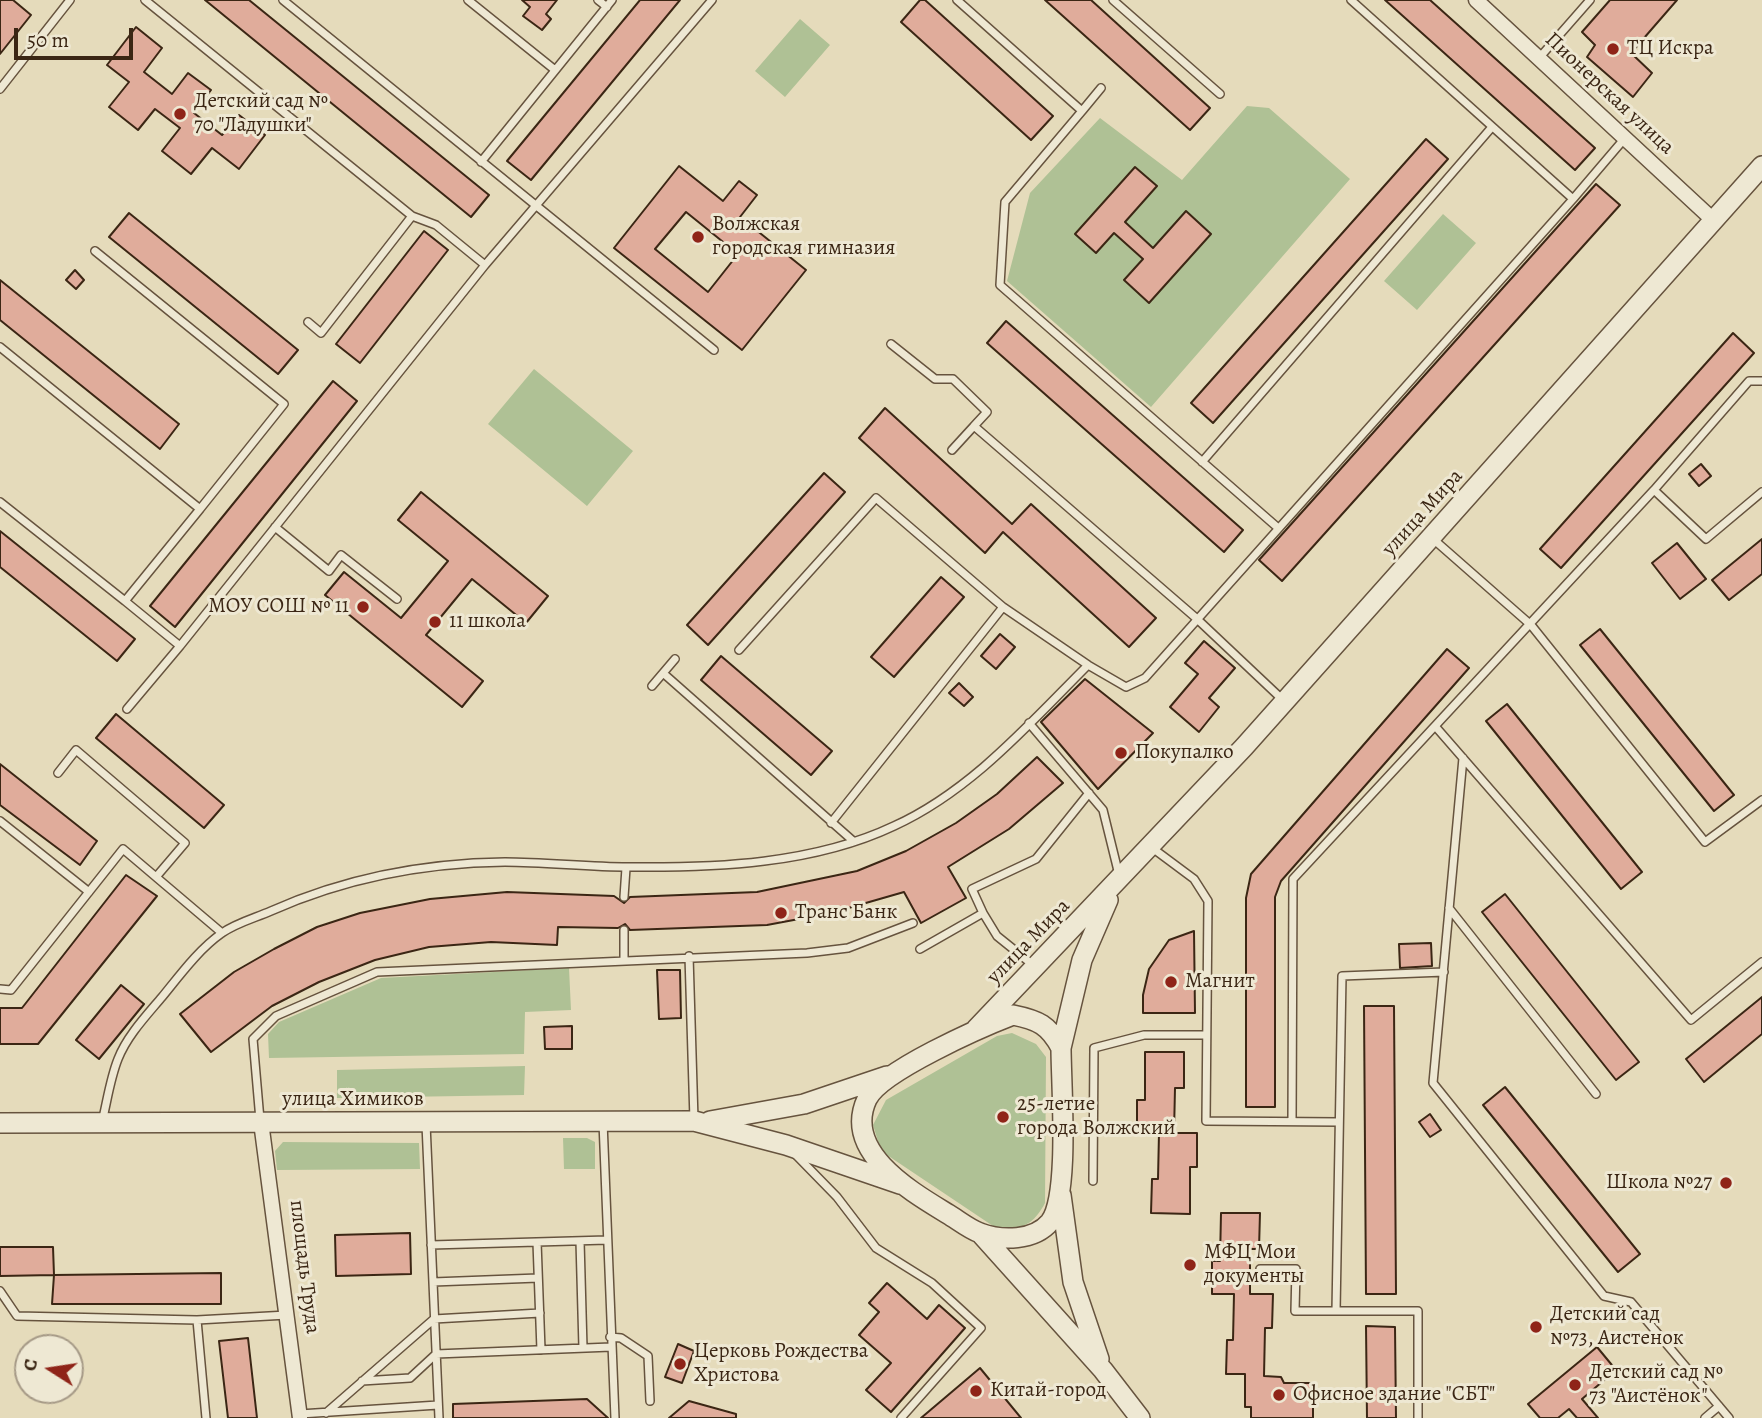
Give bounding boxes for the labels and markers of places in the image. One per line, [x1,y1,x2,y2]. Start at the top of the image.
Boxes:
place label: ТЦ Искра [1627,36,1714,62]
marker: ТЦ Искра [1605,41,1621,57]
place label: Детский сад № 70 "Ладушки" [194,89,328,139]
marker: Детский сад № 70 "Ладушки" [172,106,188,122]
place label: Волжская городская гимназия [712,212,895,262]
marker: Волжская городская гимназия [690,229,706,245]
place label: МОУ СОШ № 11 [208,594,349,620]
marker: МОУ СОШ № 11 [355,599,371,615]
place label: 11 школа [449,609,526,635]
marker: 11 школа [427,614,443,630]
place label: Покупалко [1135,740,1234,766]
marker: Покупалко [1113,745,1129,761]
place label: Транс Банк [795,900,897,926]
marker: Транс Банк [773,905,789,921]
place label: Магнит [1185,969,1255,995]
marker: Магнит [1163,974,1179,990]
place label: 25-летие города Волжский [1017,1092,1176,1142]
marker: 25-летие города Волжский [995,1109,1011,1125]
place label: Школа №27 [1606,1170,1712,1196]
marker: Школа №27 [1718,1175,1734,1191]
place label: МФЦ Мои документы [1204,1240,1305,1290]
marker: МФЦ Мои документы [1182,1257,1198,1273]
place label: Детский сад №73, Аистенок [1550,1302,1684,1352]
marker: Детский сад №73, Аистенок [1528,1319,1544,1335]
place label: Церковь Рождества Христова [694,1339,869,1389]
marker: Церковь Рождества Христова [672,1356,688,1372]
place label: Детский сад № 73 "Аистёнок" [1589,1360,1723,1410]
marker: Детский сад № 73 "Аистёнок" [1567,1377,1583,1393]
place label: Китай-город [990,1378,1106,1404]
place label: Офисное здание "СБТ" [1293,1382,1495,1408]
marker: Китай-город [968,1383,984,1399]
marker: Офисное здание "СБТ" [1271,1387,1287,1403]

